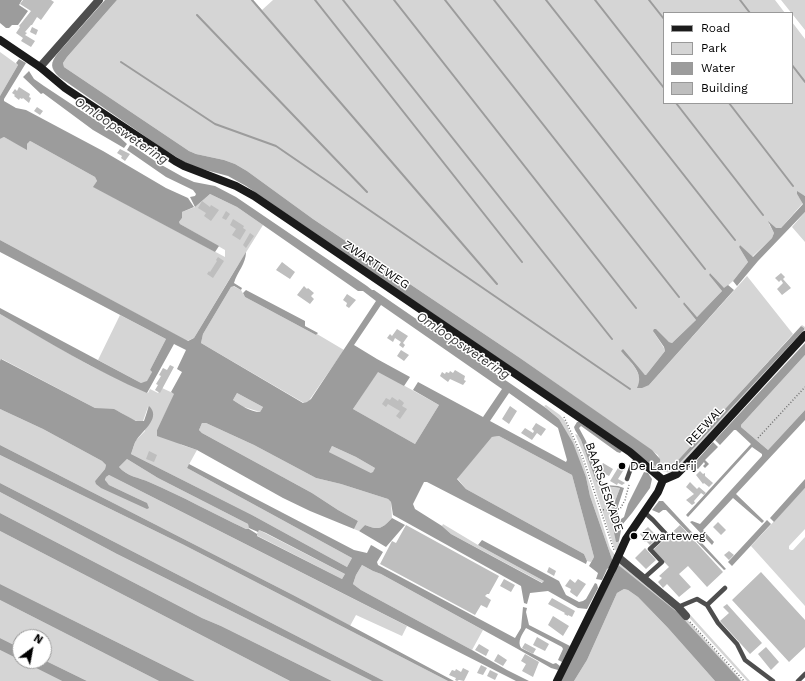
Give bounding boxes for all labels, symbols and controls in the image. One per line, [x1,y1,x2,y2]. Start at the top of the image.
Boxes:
legend [663,12,793,104]
text: Road [701,21,730,35]
text: Park [701,41,727,55]
text: Water [701,61,735,75]
text: Building [701,81,748,95]
water label: Omloopswetering [71,94,171,168]
street label: ZWARTEWEG [340,238,412,292]
water label: Omloopswetering [413,309,513,383]
street label: REEWAL [683,403,727,449]
street label: BAARSJESKADE [582,440,626,534]
place label: De Landerij [630,459,697,473]
marker: De Landerij [617,461,627,471]
place label: Zwarteweg [642,529,705,543]
marker: Zwarteweg [629,531,639,541]
north arrow [12,629,52,669]
text: N [31,632,45,647]

